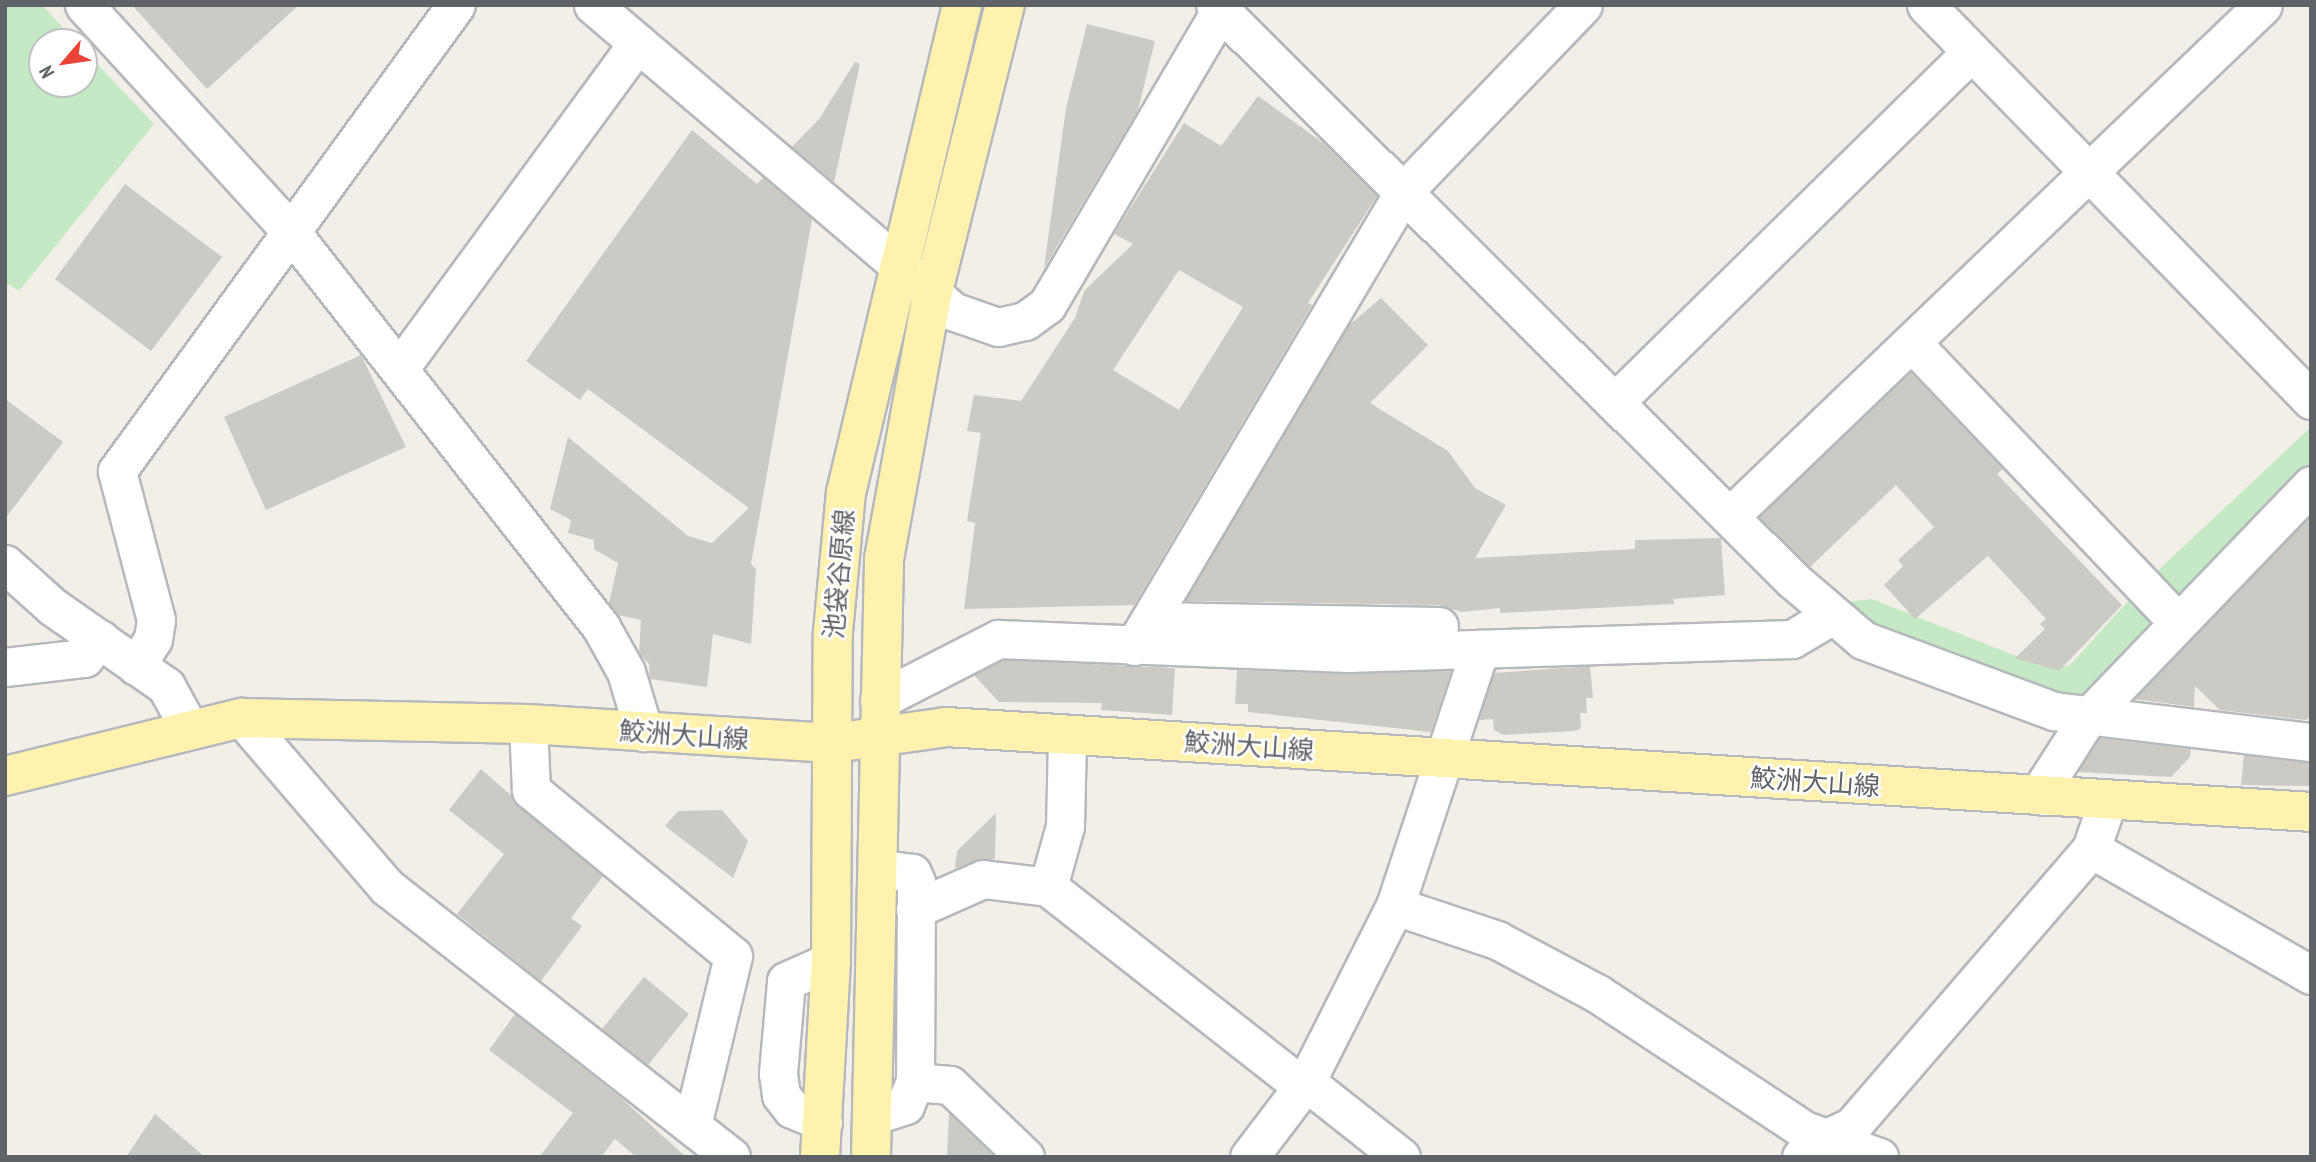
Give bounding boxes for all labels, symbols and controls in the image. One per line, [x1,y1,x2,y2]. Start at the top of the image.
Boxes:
north arrow [28,28,98,98]
text: N [33,62,59,83]
street label: 池袋谷原線 [818,508,860,640]
street label: 鮫洲大山線 [618,715,750,755]
street label: 鮫洲大山線 [1183,726,1315,766]
street label: 鮫洲大山線 [1749,762,1881,802]

